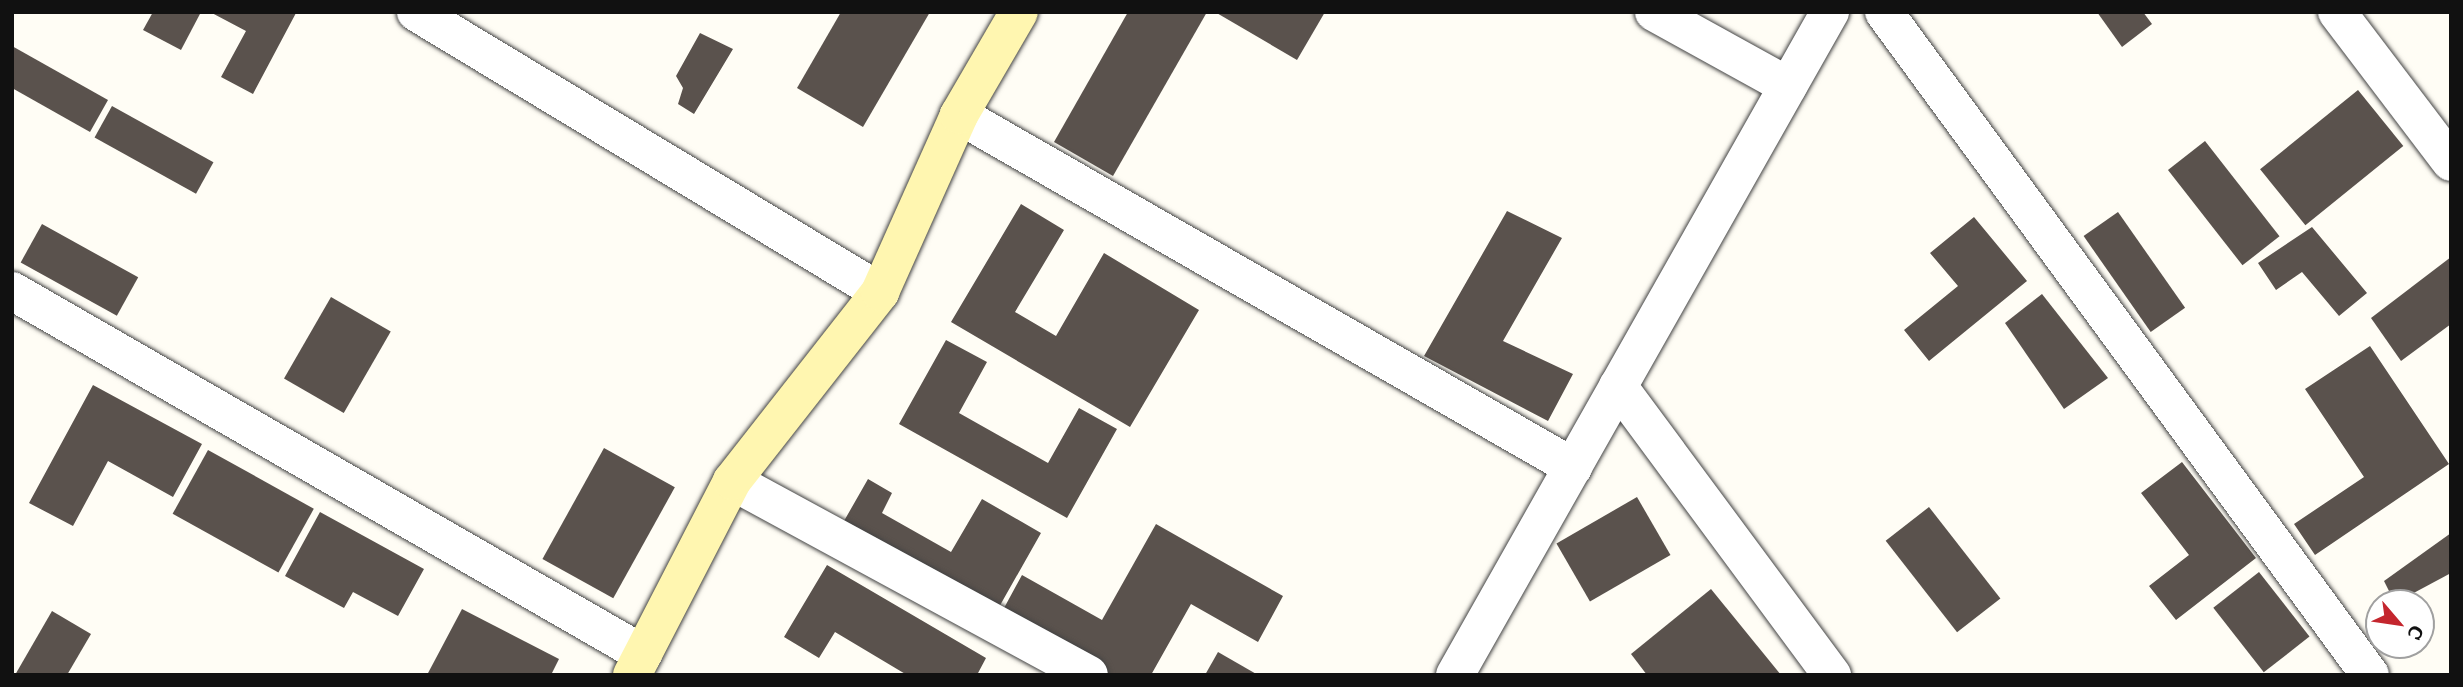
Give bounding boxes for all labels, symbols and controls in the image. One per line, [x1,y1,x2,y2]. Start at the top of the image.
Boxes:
north arrow [2365,589,2435,659]
text: С [2401,621,2432,646]

